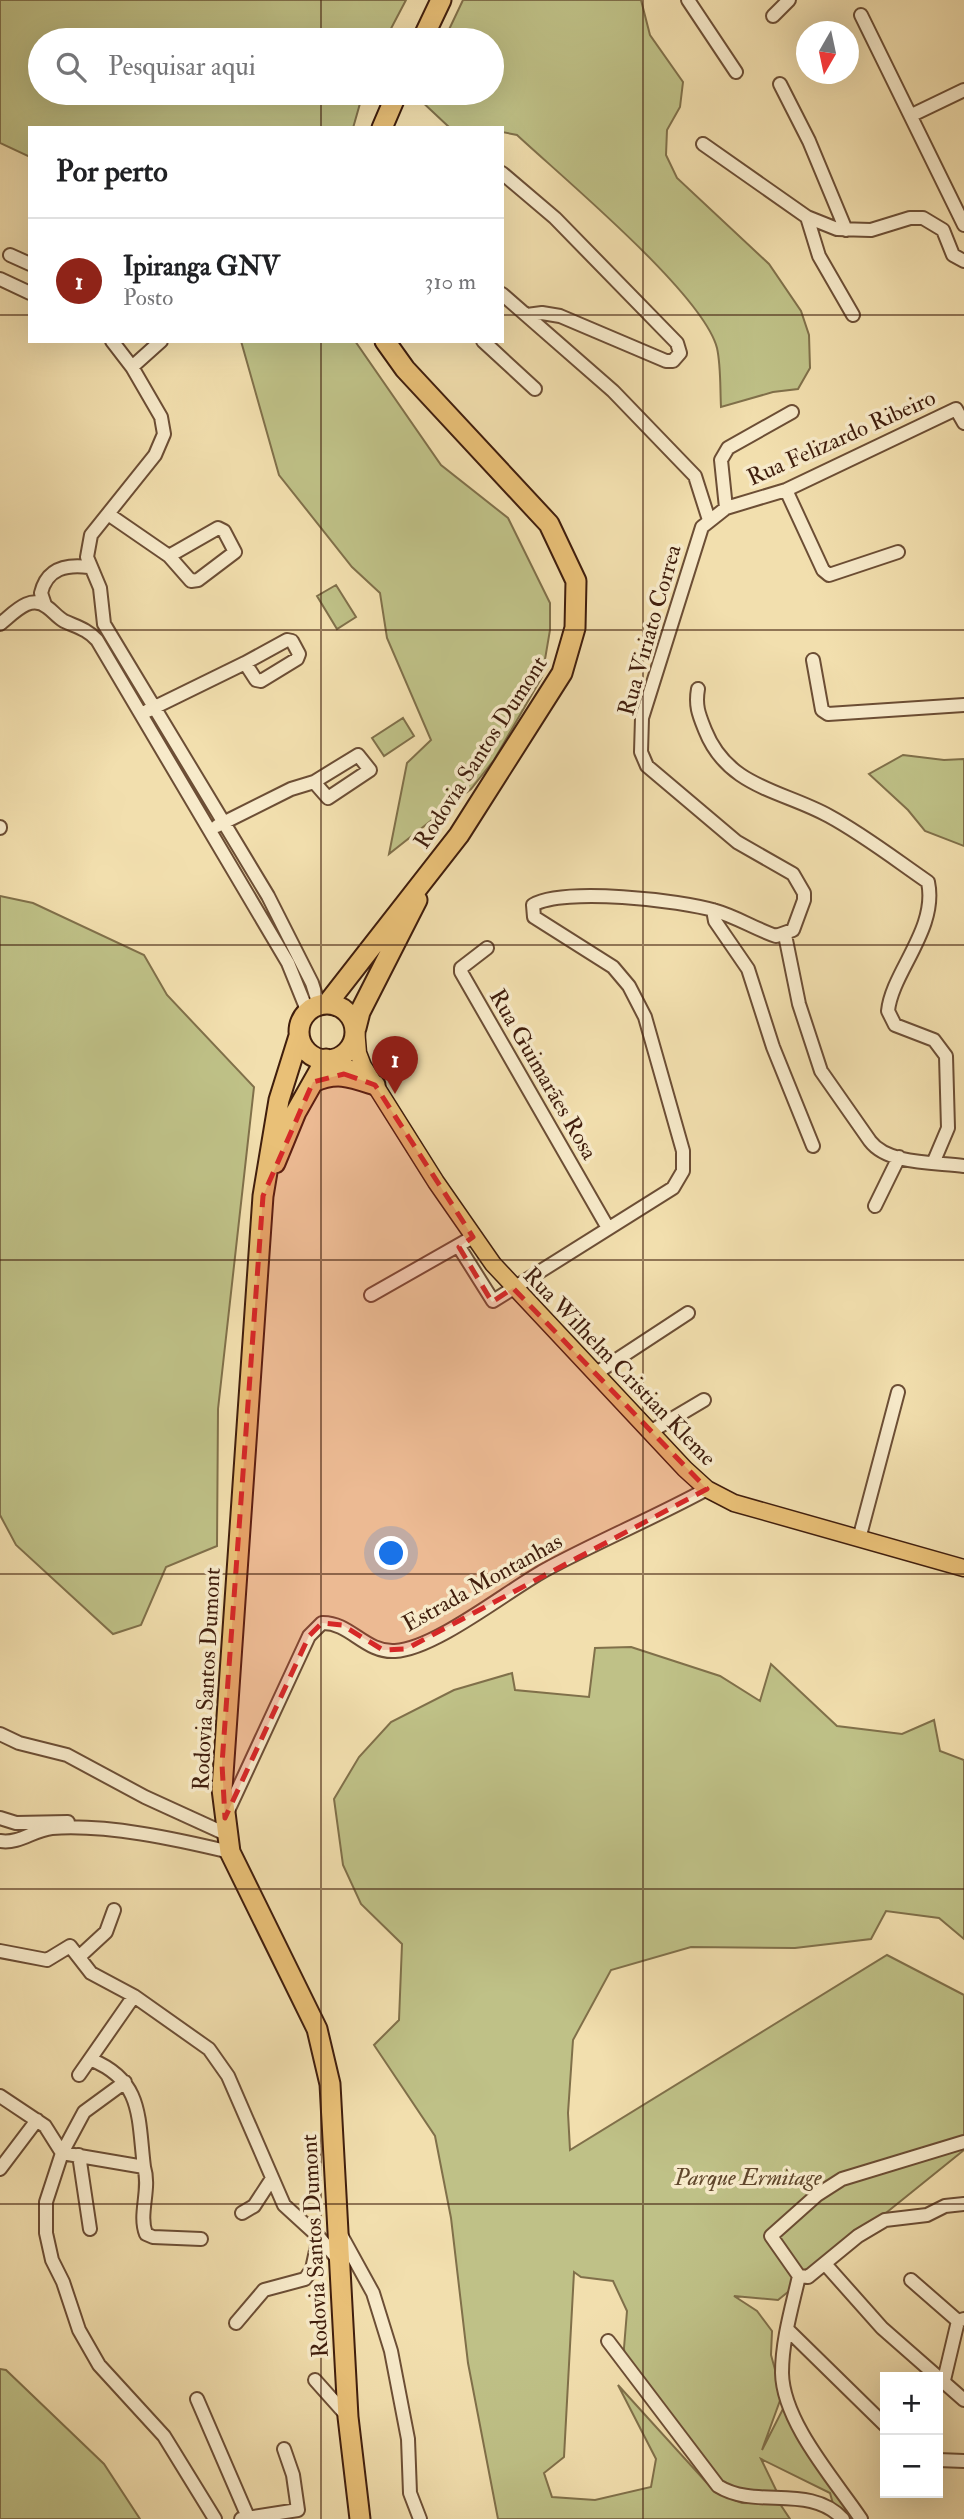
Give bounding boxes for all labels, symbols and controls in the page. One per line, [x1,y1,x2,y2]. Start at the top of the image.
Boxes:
north arrow [796,21,859,84]
search box [28,28,504,105]
icon: search [52,48,90,86]
text: Pesquisar aqui [108,51,256,83]
text: Por perto [56,153,168,190]
text: Ipiranga GNV [123,251,279,283]
text: 1 [75,267,83,296]
text: 310 m [425,267,476,296]
text: Posto [123,283,173,312]
street label: Rua Felizardo Ribeiro [742,383,940,492]
street label: Rua Viriato Correa [611,541,688,719]
street label: Rodovia Santos Dumont [407,651,553,854]
street label: Rua Guimarães Rosa [483,984,604,1165]
pin: 1 [372,1036,418,1094]
street label: Rua Wilhelm Cristian Kleme [517,1261,723,1472]
street label: Estrada Montanhas [397,1526,567,1638]
your location [374,1536,408,1570]
street label: Rodovia Santos Dumont [186,1567,227,1791]
street label: Rodovia Santos Dumont [294,2134,335,2358]
park label: Parque Ermitage [673,2163,822,2192]
map controls [880,2372,943,2498]
button: + [880,2372,943,2435]
button: − [880,2435,943,2498]

